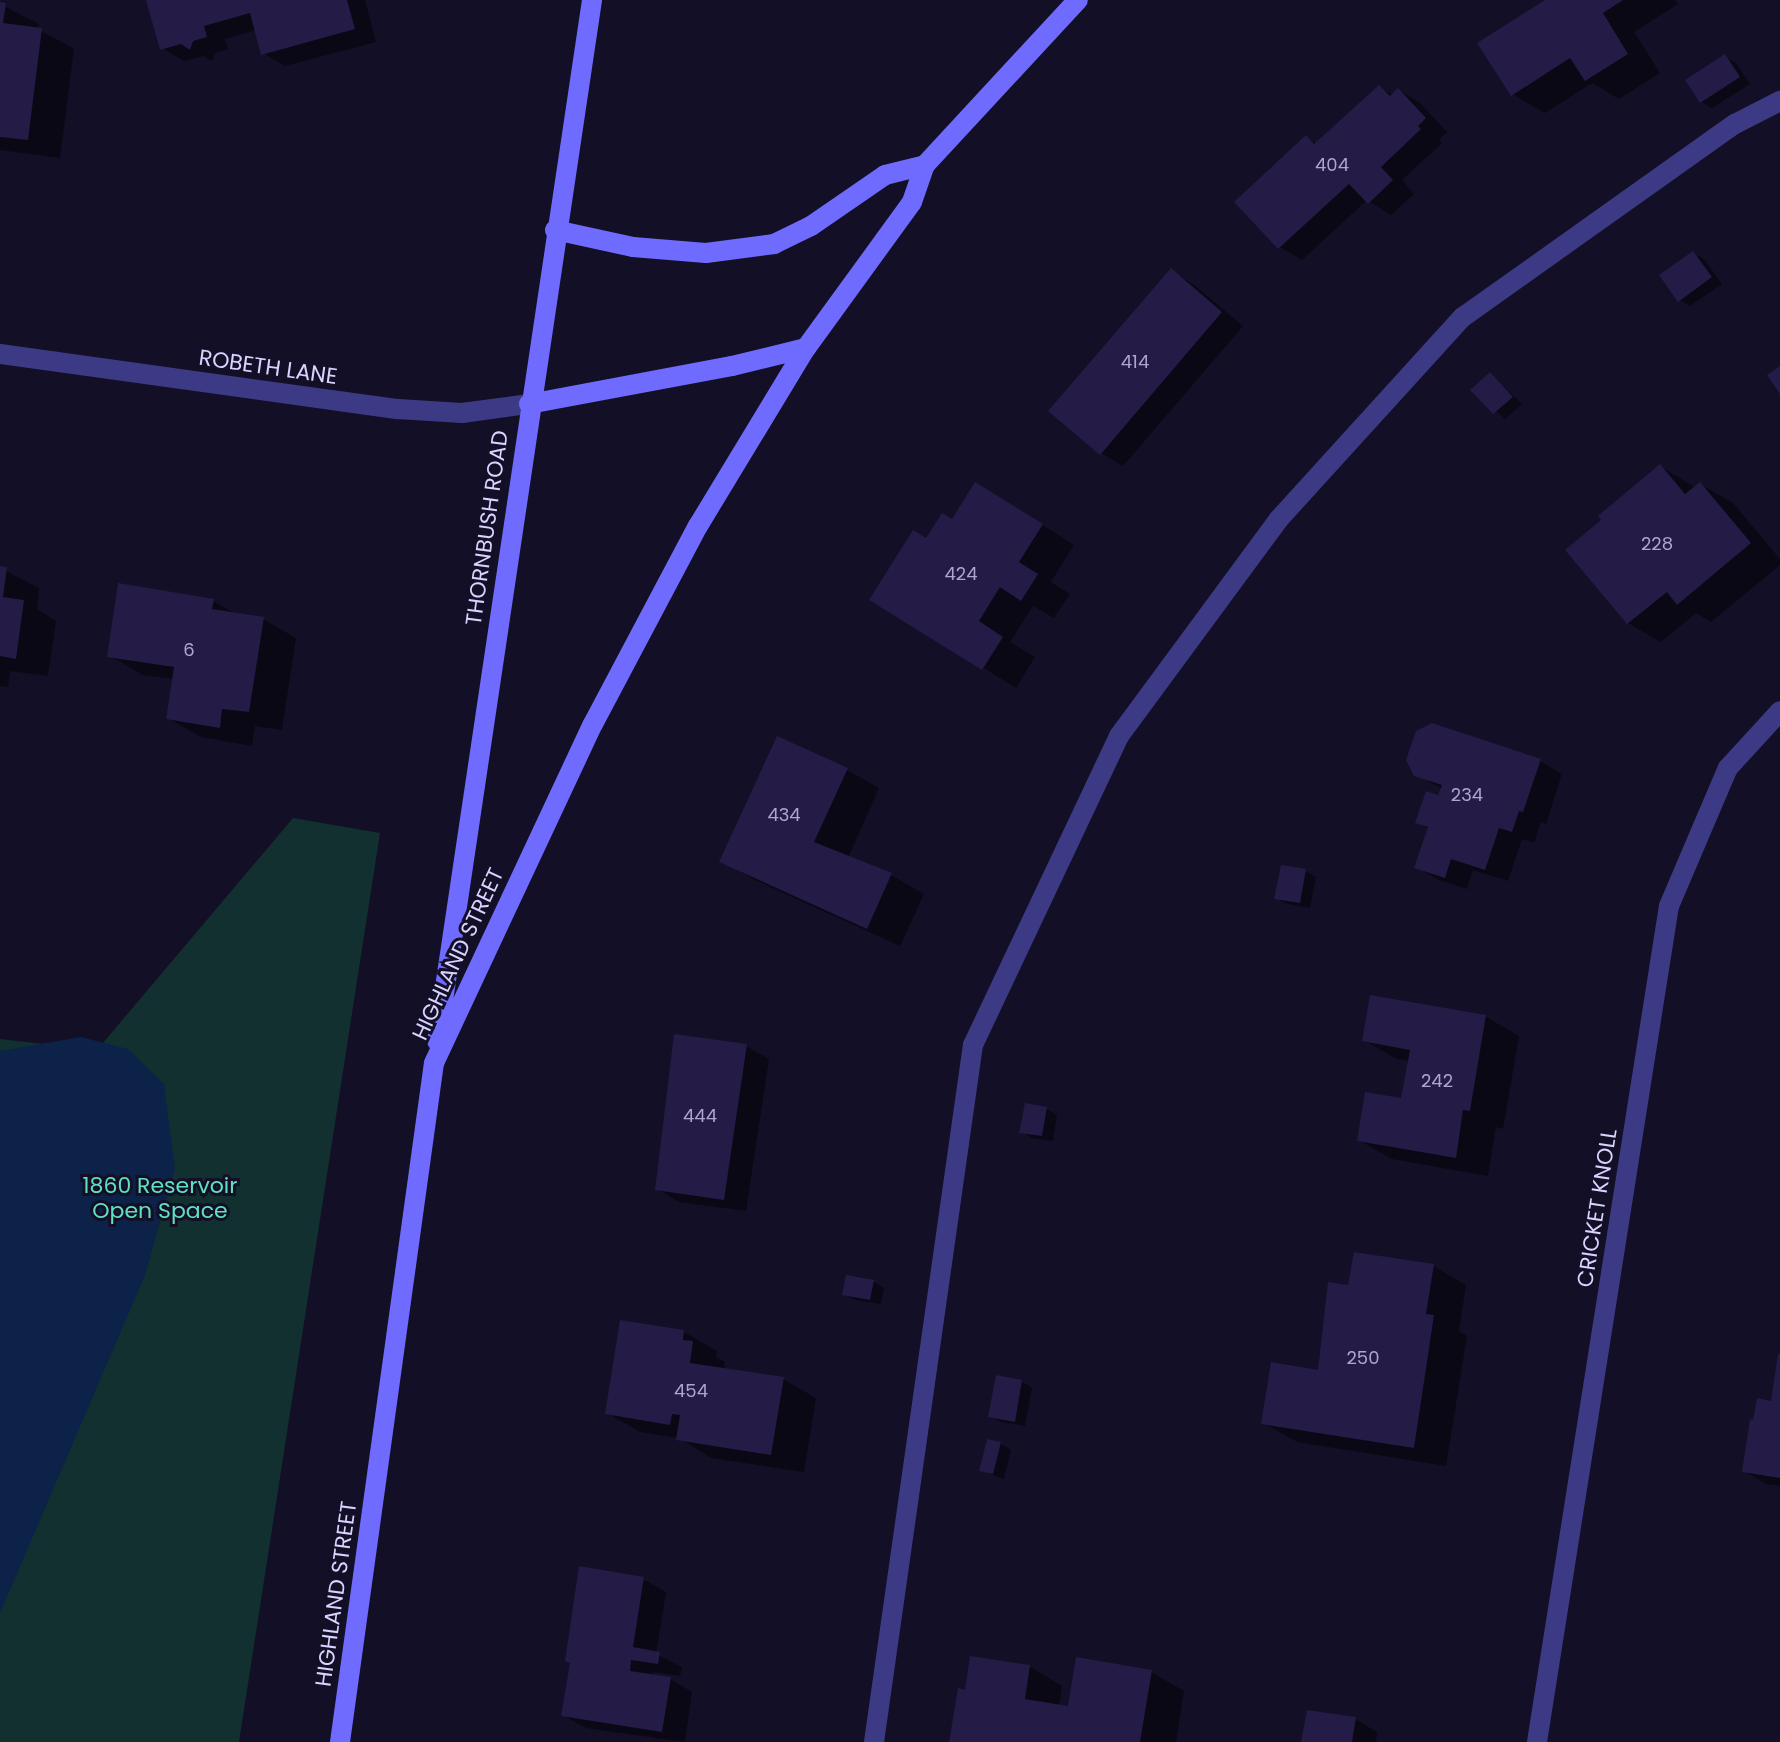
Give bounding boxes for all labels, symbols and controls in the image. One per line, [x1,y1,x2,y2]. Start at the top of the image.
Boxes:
house number: 404 [1315,154,1349,176]
street label: ROBETH LANE [197,344,339,390]
house number: 414 [1121,351,1149,373]
street label: THORNBUSH ROAD [460,429,514,627]
house number: 228 [1641,533,1673,555]
house number: 424 [945,563,977,585]
house number: 6 [183,639,195,661]
house number: 234 [1451,784,1483,806]
house number: 434 [767,804,801,826]
street label: HIGHLAND STREET [407,864,509,1044]
house number: 242 [1421,1070,1453,1092]
house number: 444 [683,1105,717,1127]
street label: CRICKET KNOLL [1571,1127,1623,1289]
park label: 1860 Reservoir Open Space [83,1172,237,1224]
house number: 250 [1347,1347,1379,1369]
house number: 454 [674,1380,708,1402]
street label: HIGHLAND STREET [310,1500,362,1688]

